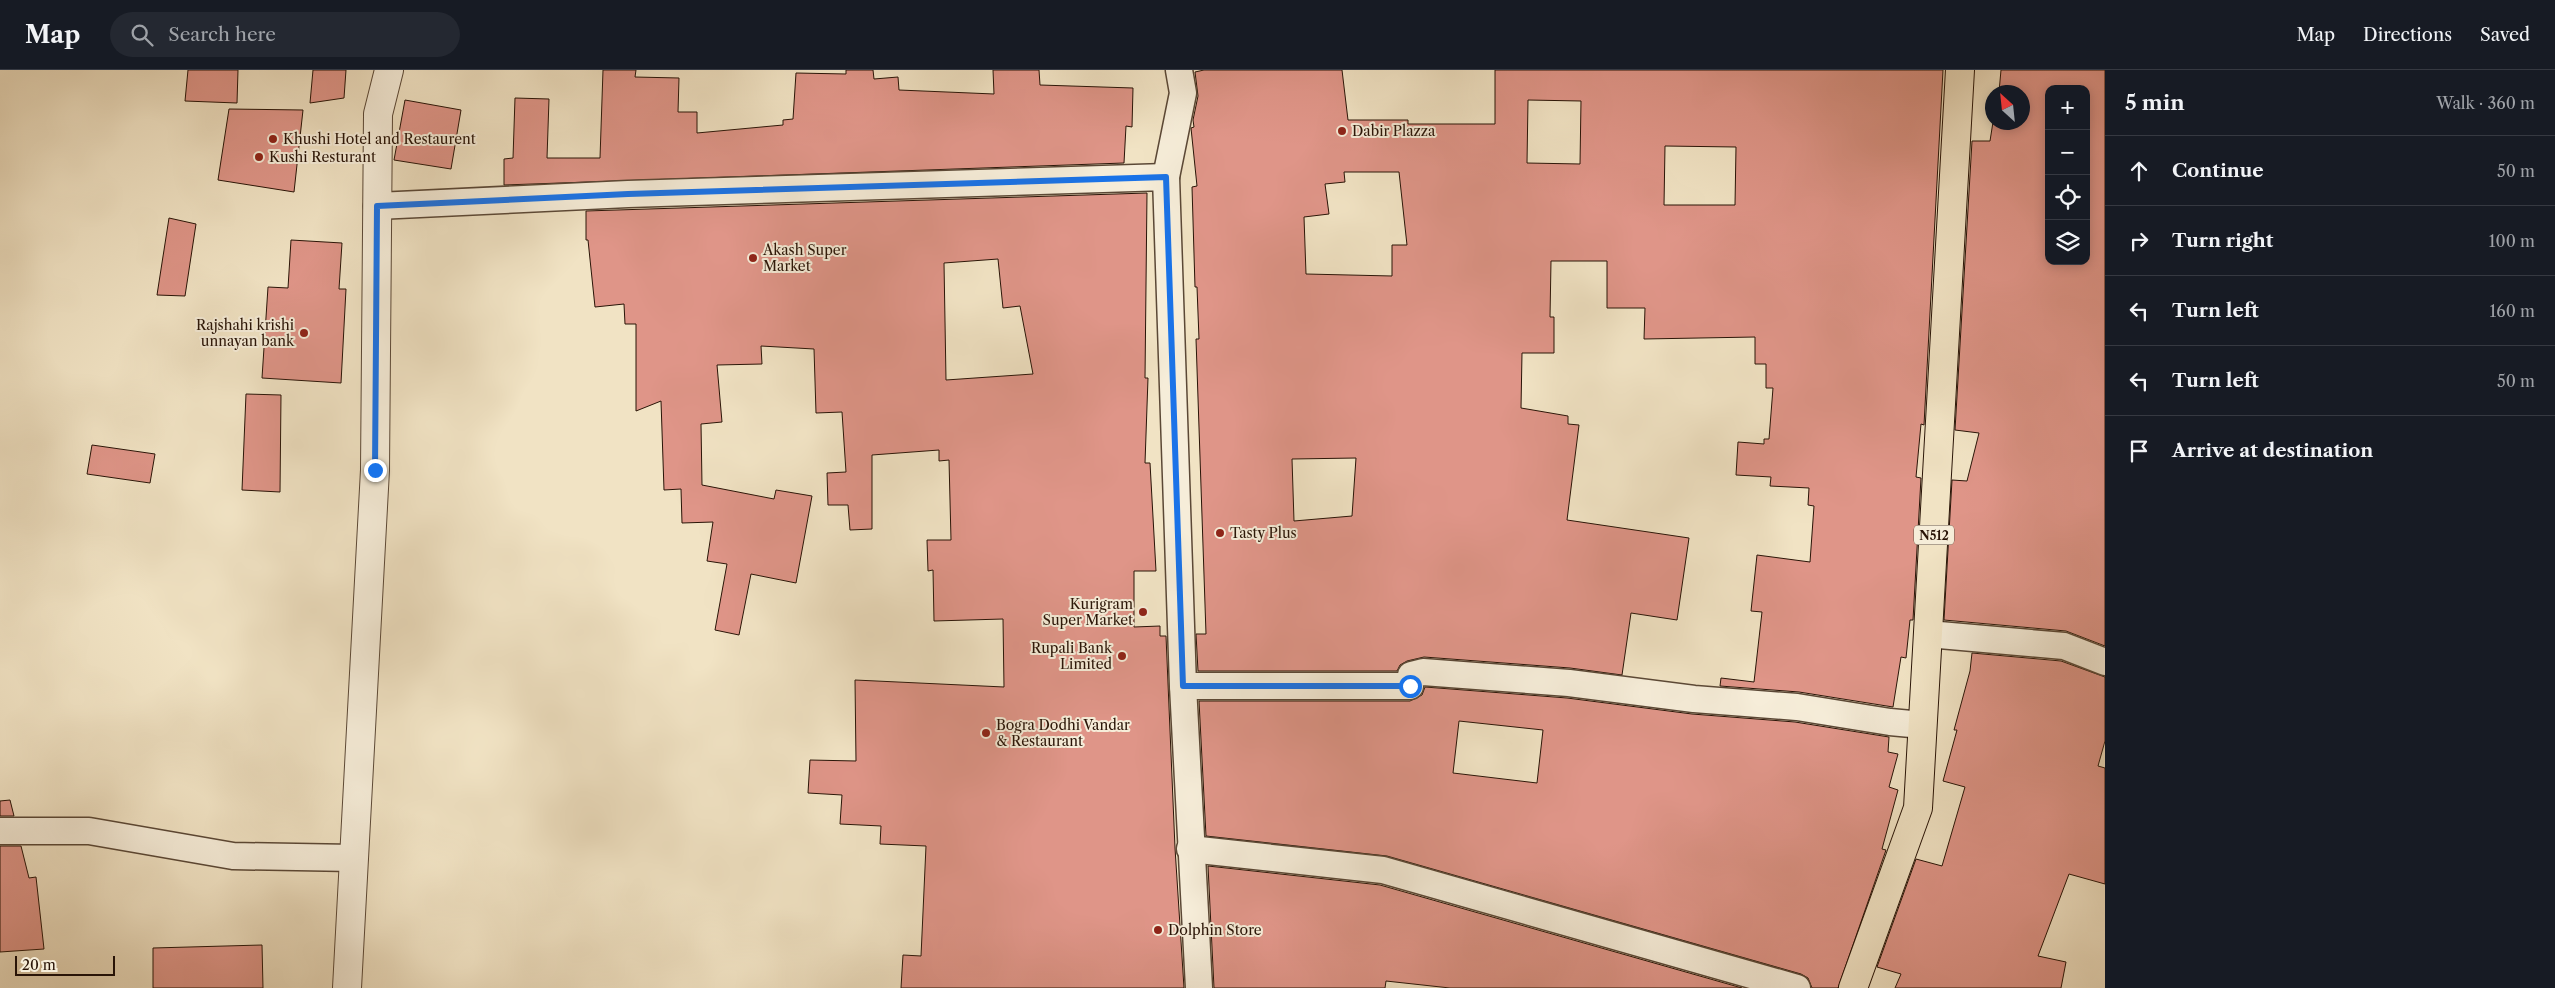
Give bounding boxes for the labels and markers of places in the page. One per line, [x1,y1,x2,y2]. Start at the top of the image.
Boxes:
place label: Dabir Plazza [1352,122,1436,140]
marker: Dabir Plazza [1336,125,1348,137]
place label: Khushi Hotel and Restaurent [283,130,476,148]
marker: Khushi Hotel and Restaurent [267,133,279,145]
place label: Kushi Resturant [269,148,376,166]
marker: Kushi Resturant [253,151,265,163]
place label: Akash Super Market [762,241,847,275]
marker: Akash Super Market [747,252,759,264]
place label: Rajshahi krishi unnayan bank [196,316,295,350]
marker: Rajshahi krishi unnayan bank [298,327,310,339]
place label: Tasty Plus [1230,524,1297,542]
marker: Tasty Plus [1214,527,1226,539]
place label: Kurigram Super Market [1043,595,1133,629]
marker: Kurigram Super Market [1137,606,1149,618]
place label: Rupali Bank Limited [1031,639,1113,673]
marker: Rupali Bank Limited [1116,650,1128,662]
place label: Bogra Dodhi Vandar & Restaurant [996,716,1130,750]
marker: Bogra Dodhi Vandar & Restaurant [980,727,992,739]
place label: Dolphin Store [1168,921,1262,939]
marker: Dolphin Store [1152,924,1164,936]

